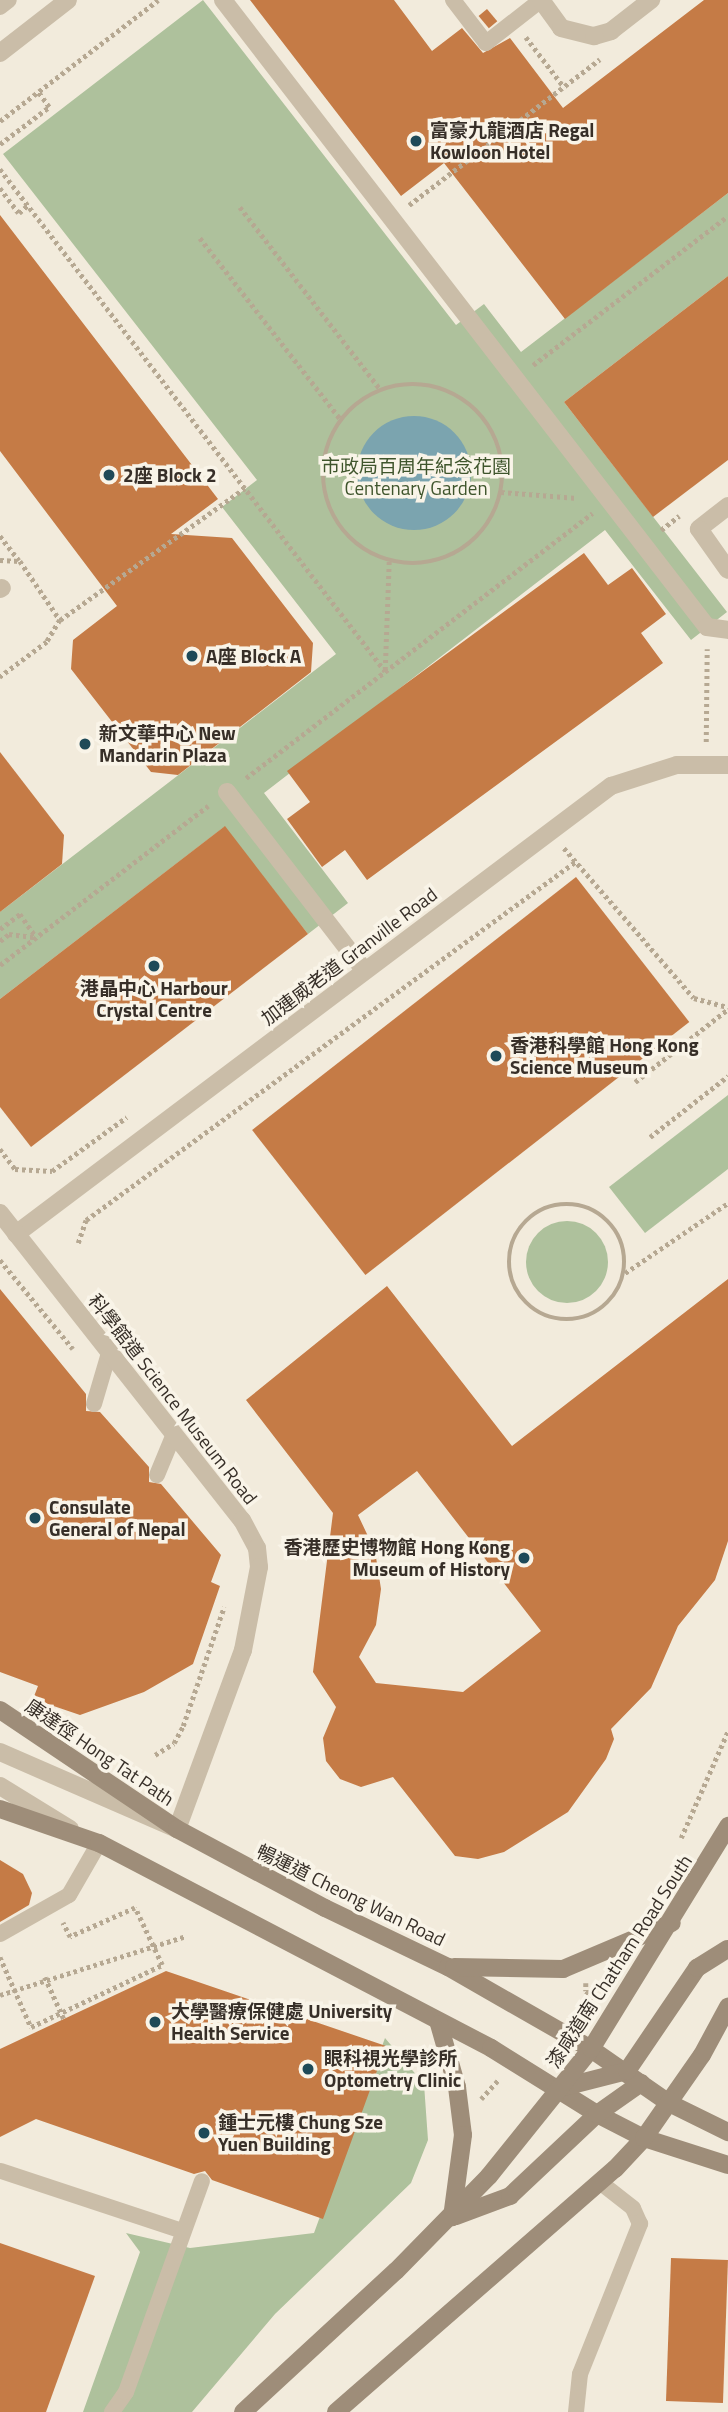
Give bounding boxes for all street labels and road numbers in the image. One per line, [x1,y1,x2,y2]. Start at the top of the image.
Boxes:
street label: 加連威老道 Granville Road [257,882,441,1030]
street label: 科學館道 Science Museum Road [84,1289,262,1509]
street label: 康達徑 Hong Tat Path [21,1694,179,1810]
street label: 暢運道 Cheong Wan Road [253,1839,449,1951]
street label: 漆咸道南 Chatham Road South [542,1850,696,2072]

